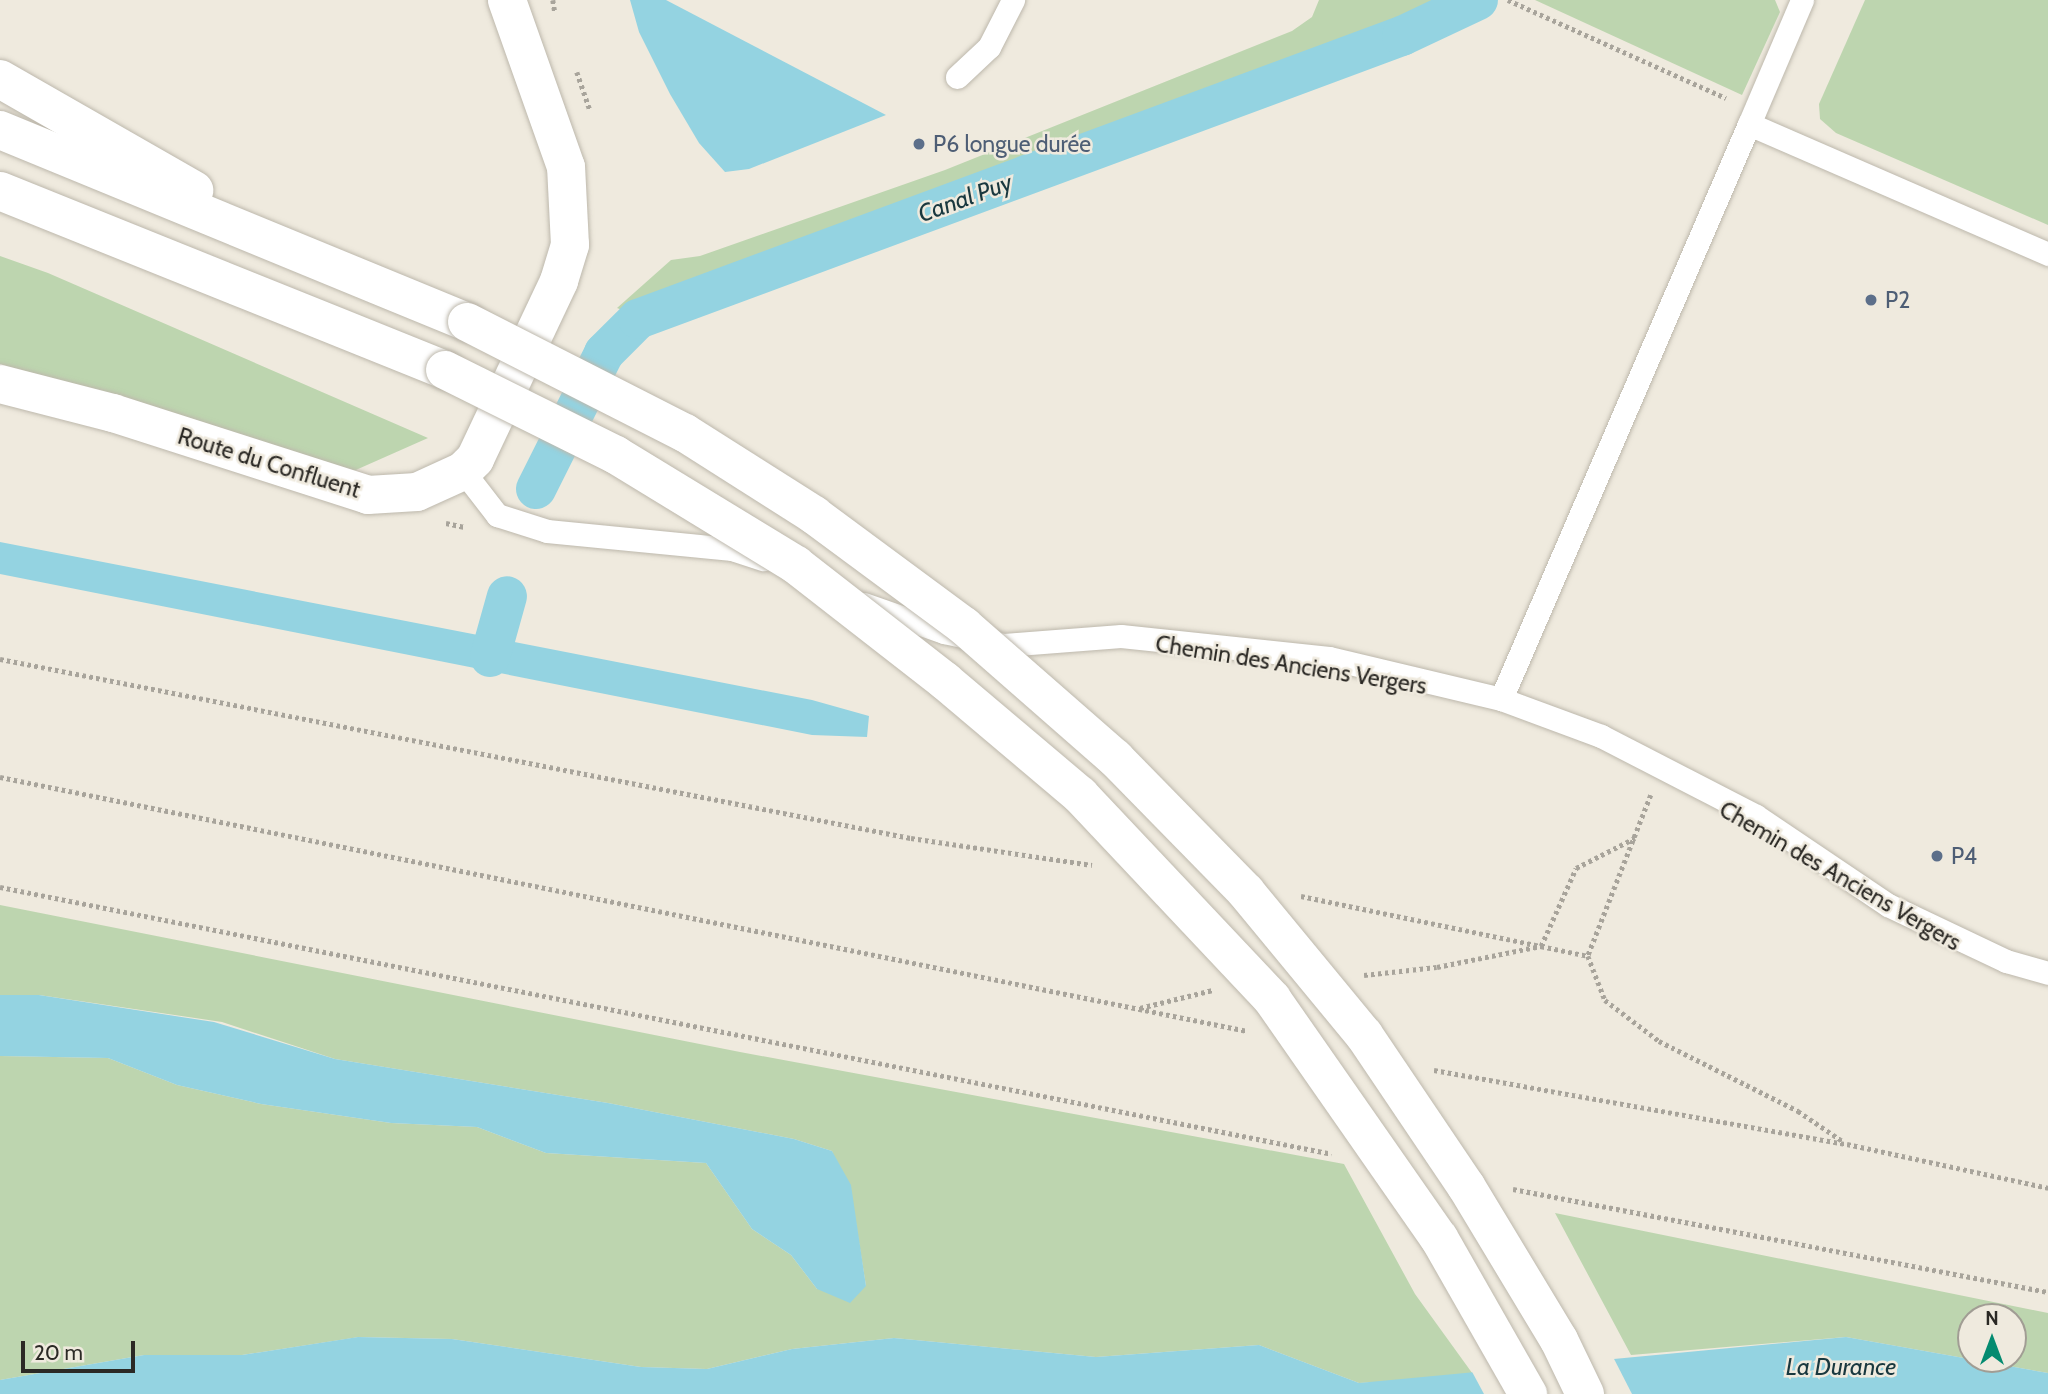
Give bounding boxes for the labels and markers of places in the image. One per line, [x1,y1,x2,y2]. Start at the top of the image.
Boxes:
place label: P6 longue durée [933,130,1091,158]
marker: P6 longue durée [911,136,927,152]
place label: P2 [1885,286,1910,314]
marker: P2 [1863,292,1879,308]
place label: P4 [1951,842,1977,870]
marker: P4 [1929,848,1945,864]

